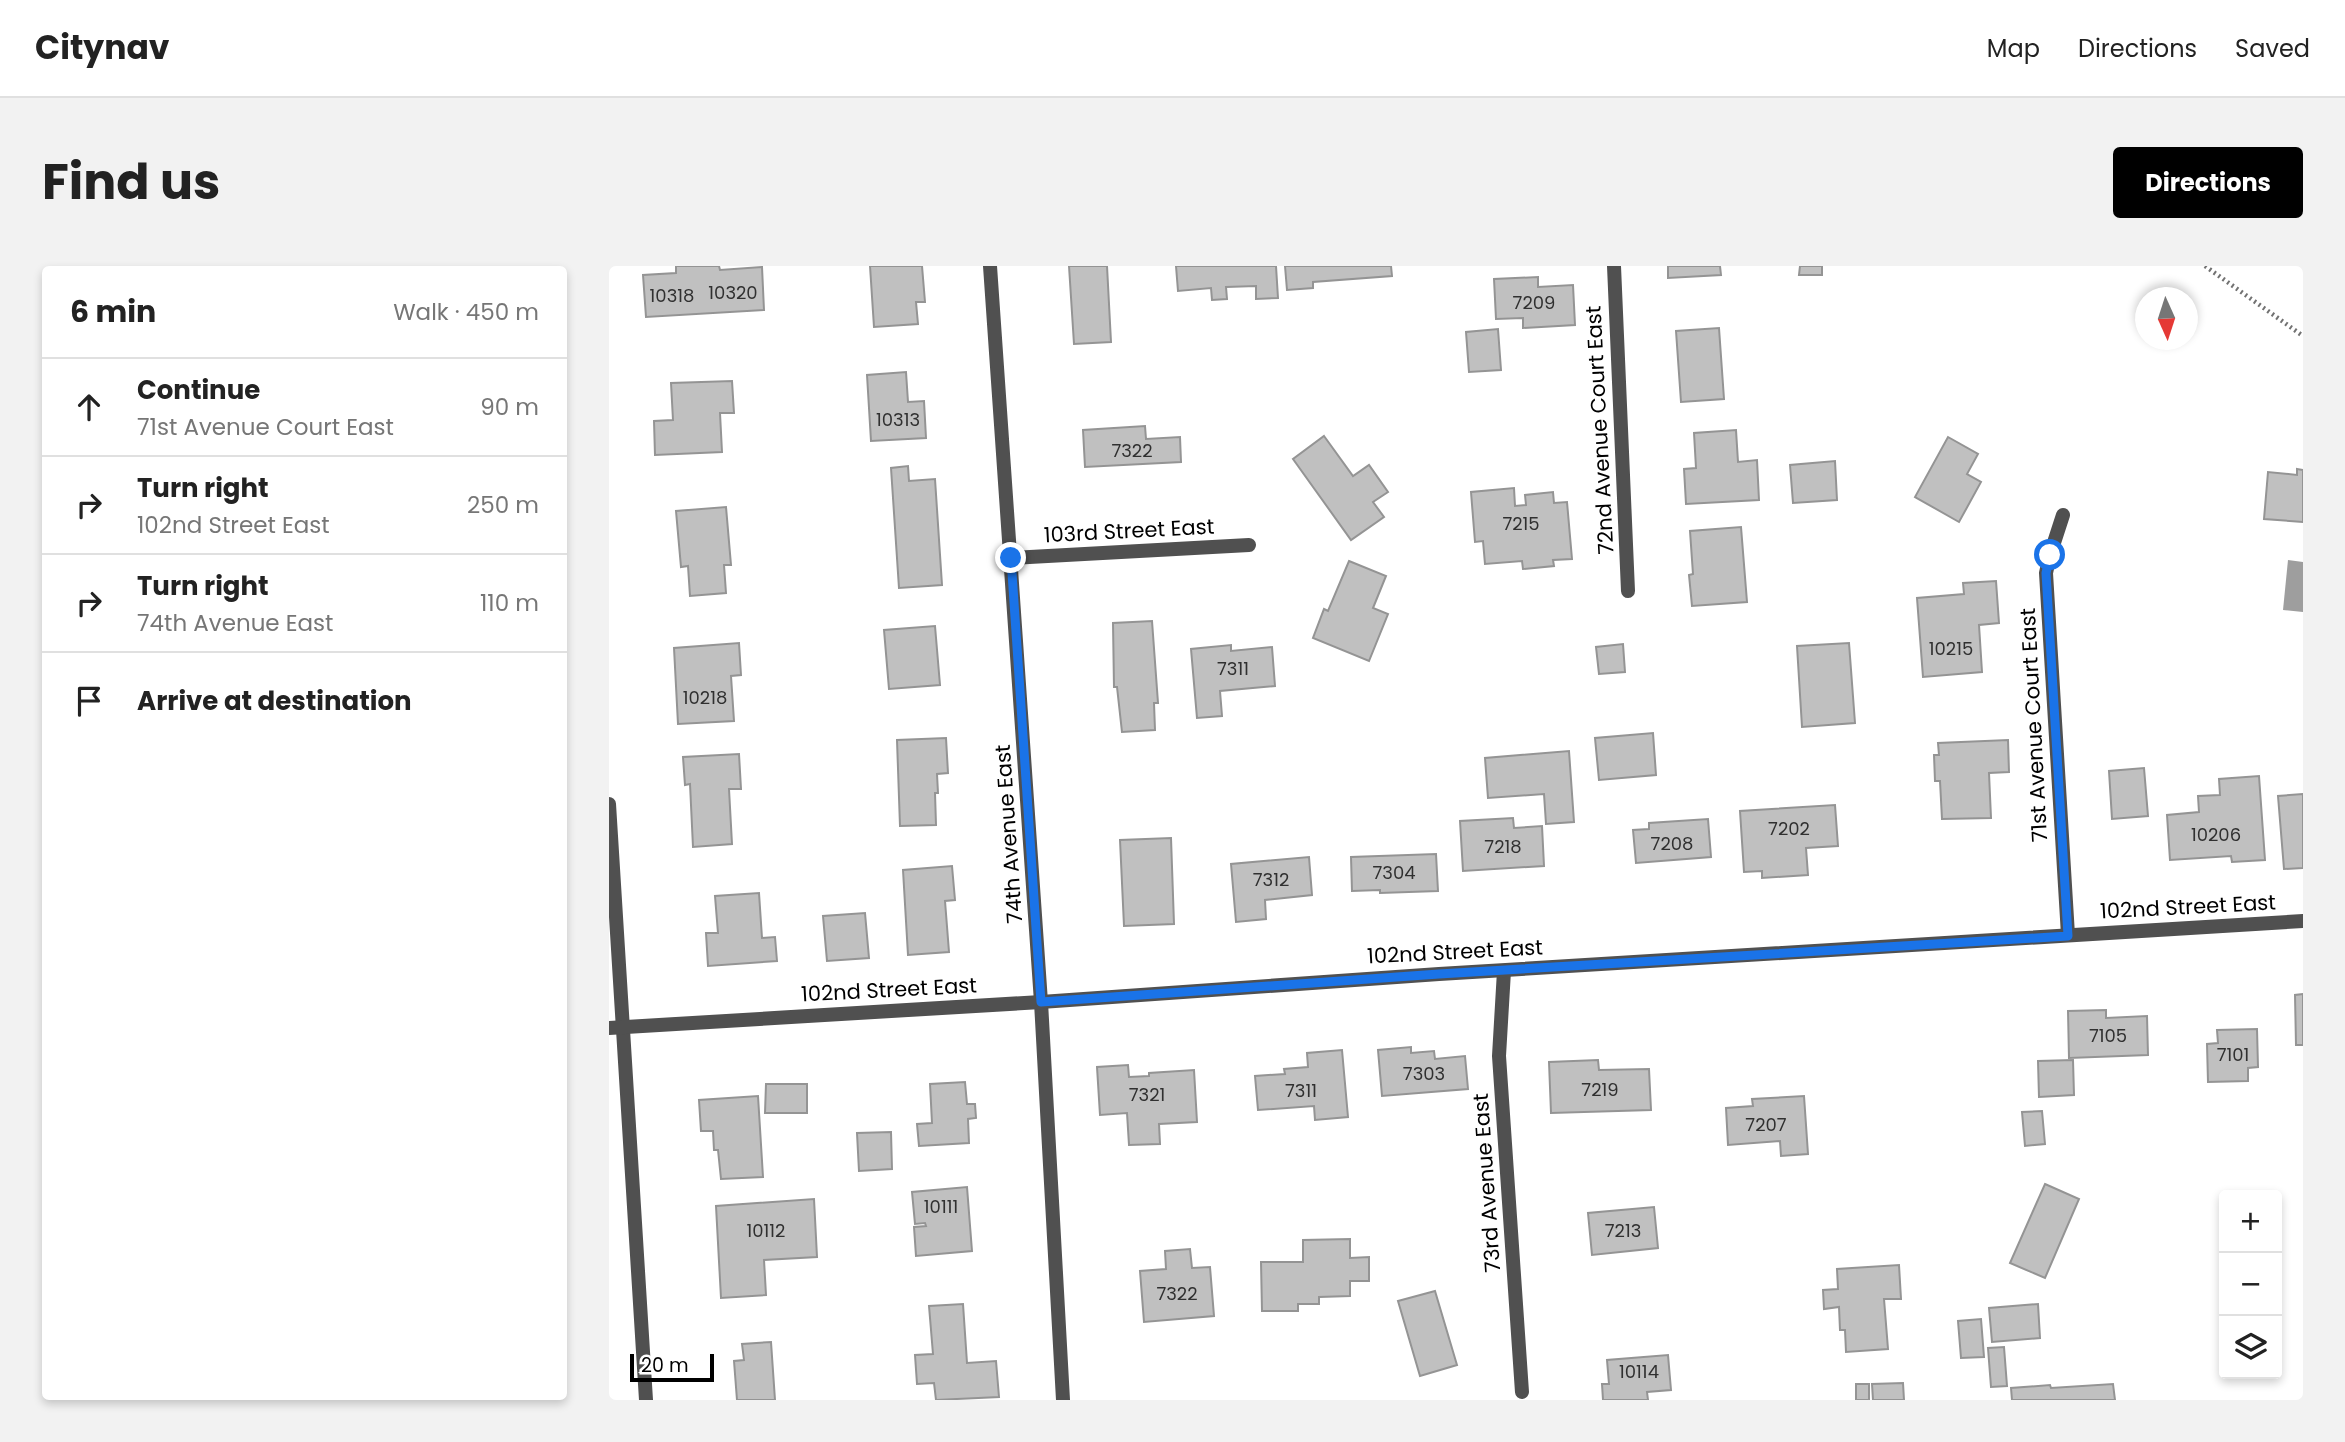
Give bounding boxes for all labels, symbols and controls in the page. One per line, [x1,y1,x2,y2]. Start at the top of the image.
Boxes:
text: Citynav [35,24,169,71]
text: Map [1987,32,2040,65]
text: Directions [2078,32,2197,65]
text: Saved [2235,32,2310,65]
button: Directions [2113,147,2303,218]
text: Find us [42,148,220,216]
house number: 10320 [708,280,758,305]
house number: 10318 [650,283,694,308]
north arrow [2135,287,2198,350]
text: 6 min [70,290,156,333]
house number: 7209 [1513,290,1555,315]
text: Walk · 450 m [393,296,539,328]
street label: 72nd Avenue Court East [1579,305,1620,555]
text: Continue [137,372,260,408]
icon: ahead [70,388,108,426]
text: 90 m [480,391,539,423]
house number: 10313 [876,407,920,432]
text: 71st Avenue Court East [137,411,394,443]
house number: 7322 [1111,438,1153,463]
text: Turn right [137,470,269,506]
icon: right [70,486,108,524]
text: 250 m [467,489,539,521]
text: 102nd Street East [137,509,330,541]
house number: 7215 [1502,511,1540,536]
street label: 103rd Street East [1043,512,1215,549]
route start [2034,539,2065,570]
route end [995,542,1026,573]
text: Turn right [137,568,269,604]
icon: right [70,584,108,622]
text: 110 m [480,587,539,619]
text: 74th Avenue East [137,607,334,639]
street label: 71st Avenue Court East [2013,607,2054,843]
house number: 10215 [1929,636,1973,661]
house number: 7311 [1217,656,1249,681]
icon: arrive [70,682,108,720]
text: Arrive at destination [137,683,412,719]
house number: 10218 [683,685,727,710]
street label: 74th Avenue East [988,744,1029,925]
house number: 7202 [1768,816,1810,841]
house number: 10206 [2191,822,2241,847]
house number: 7208 [1651,831,1693,856]
house number: 7218 [1484,834,1522,859]
house number: 7304 [1372,860,1416,885]
house number: 7312 [1253,867,1289,892]
street label: 102nd Street East [2099,887,2277,926]
street label: 102nd Street East [1366,932,1544,971]
street label: 102nd Street East [800,970,978,1009]
house number: 7105 [2089,1023,2127,1048]
house number: 7101 [2217,1042,2249,1067]
house number: 7303 [1403,1061,1445,1086]
house number: 7219 [1581,1077,1619,1102]
house number: 7311 [1285,1078,1317,1103]
house number: 7321 [1129,1082,1165,1107]
street label: 73rd Avenue East [1466,1092,1507,1274]
house number: 7207 [1745,1112,1787,1137]
map controls [2219,1190,2282,1379]
button: + [2219,1190,2282,1253]
house number: 10111 [924,1194,958,1219]
house number: 10112 [747,1218,785,1243]
house number: 7213 [1605,1218,1641,1243]
button: − [2219,1253,2282,1316]
house number: 7322 [1156,1281,1198,1306]
button: layers [2219,1316,2282,1379]
scale bar [630,1351,714,1383]
text: 20 m [641,1352,689,1379]
house number: 10114 [1619,1359,1659,1384]

